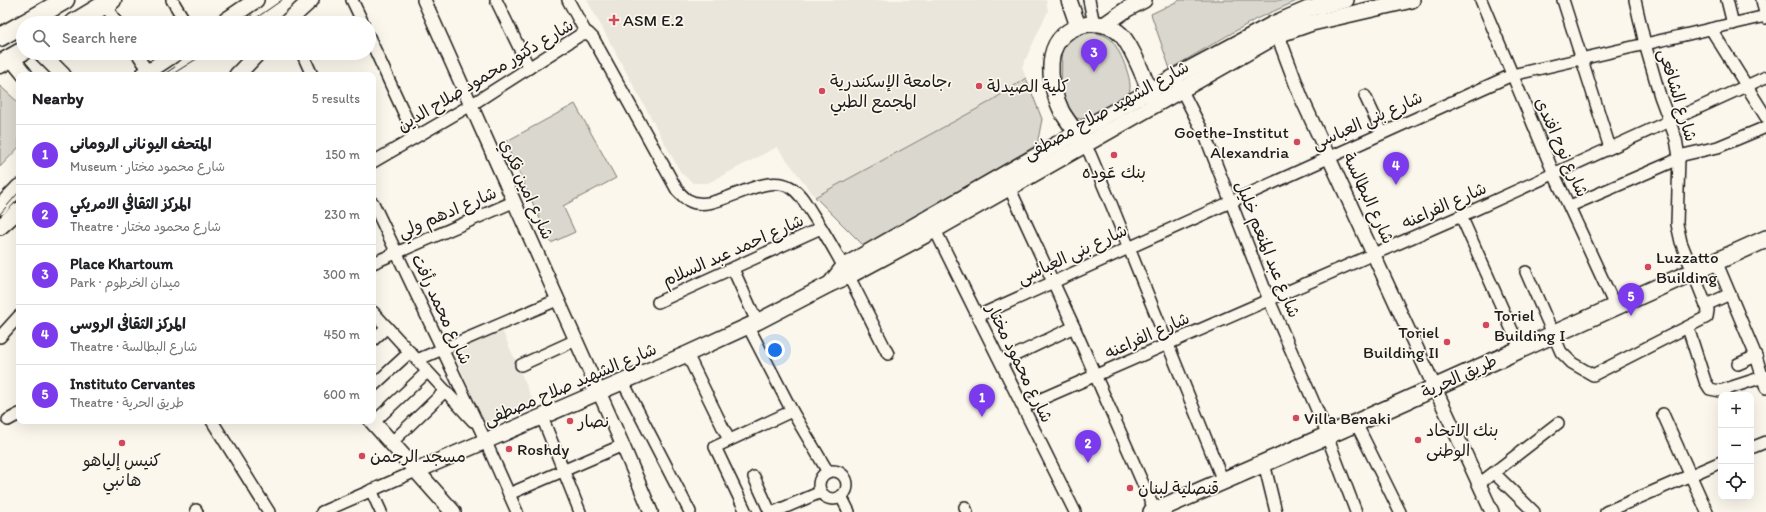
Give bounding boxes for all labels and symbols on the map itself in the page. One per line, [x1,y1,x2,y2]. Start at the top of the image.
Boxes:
place label: ASM E.2 [623,10,684,30]
street label: شارع دكتور محمود صلاح الدين [393,14,578,137]
marker: ASM E.2 [608,14,620,26]
pin: 3 [1081,39,1107,72]
street label: شارع الشافعى [1652,46,1702,144]
street label: شارع الشهيد صلاح مصطفى [1020,56,1193,166]
place label: جامعة الإسكندرية، المجمع الطبي [830,71,952,116]
place label: كلية الصيدلة [987,76,1069,96]
marker: كلية الصيدلة [974,81,984,91]
marker: جامعة الإسكندرية، المجمع الطبي [817,86,827,96]
street label: شارع بنى العباسى [1309,87,1426,155]
street label: شارع نوح افندى [1529,94,1593,201]
place label: Goethe-Institut Alexandria [1174,122,1289,162]
street label: شارع امين فكري [493,136,558,244]
marker: Goethe-Institut Alexandria [1292,137,1302,147]
street label: شارع البطالسة [1337,149,1399,248]
marker: بنك عَوده [1109,150,1119,160]
pin: 4 [1383,152,1409,185]
place label: بنك عَوده [1082,162,1146,183]
street label: شارع عبد المنعم خليل [1229,177,1305,322]
street label: شارع الفراعنه [1399,177,1490,234]
street label: شارع ادهم ولي [395,182,501,246]
street label: شارع احمد عبد السلام [659,210,808,293]
street label: شارع بنى العباسى [1014,220,1131,290]
place label: Luzzatto Building [1656,247,1719,287]
street label: شارع محمد رأفت [406,251,476,368]
marker: Luzzatto Building [1643,262,1653,272]
pin: 5 [1618,283,1644,316]
street label: شارع محمود مختار [980,299,1057,426]
place label: Toriel Building I [1494,305,1566,345]
street label: شارع الفراعنه [1102,307,1193,364]
marker: Toriel Building I [1481,320,1491,330]
place label: Toriel Building II [1363,322,1439,362]
marker: Toriel Building II [1442,337,1452,347]
street label: شارع الشهيد صلاح مصطفى [481,338,660,431]
your location [765,340,785,360]
street label: طريق الحرية [1418,350,1500,402]
pin: 1 [969,384,995,417]
place label: Villa Benaki [1304,408,1391,428]
place label: نصار [576,411,610,431]
marker: Villa Benaki [1291,413,1301,423]
marker: نصار [565,416,575,426]
place label: بنك الاتحاد الوطنى [1426,420,1498,462]
pin: 2 [1075,430,1101,463]
marker: بنك الاتحاد الوطنى [1413,435,1423,445]
marker: كنيس إلياهو هانبي [117,438,127,448]
place label: Roshdy [517,439,569,459]
marker: Roshdy [504,444,514,454]
place label: مسجد الرحمن [370,446,466,466]
place label: كنيس إلياهو هانبي [82,450,161,495]
marker: مسجد الرحمن [357,451,367,461]
place label: قنصلية لبنان [1138,478,1219,498]
marker: قنصلية لبنان [1125,483,1135,493]

